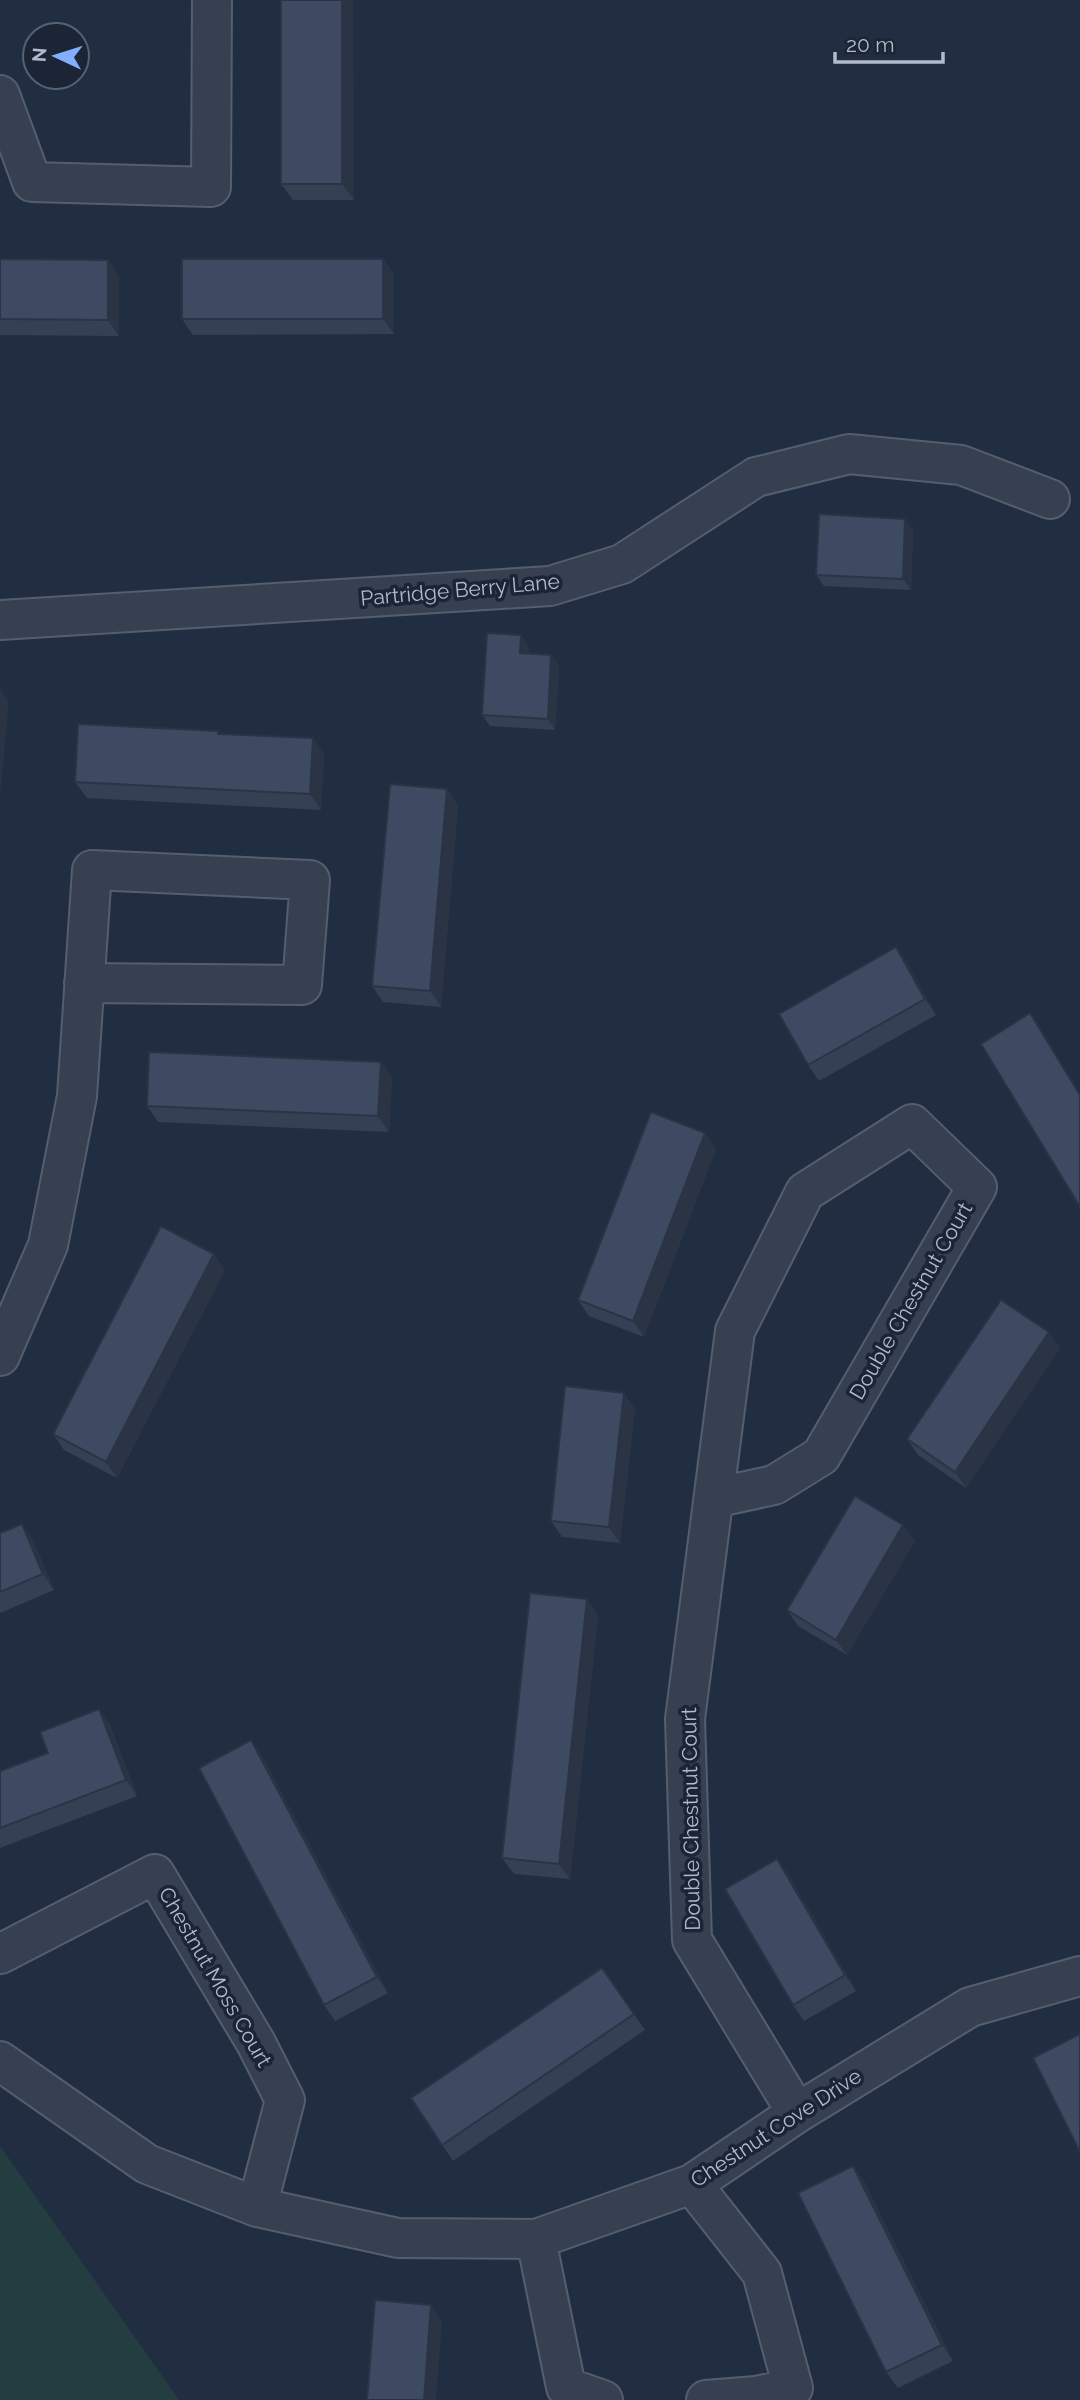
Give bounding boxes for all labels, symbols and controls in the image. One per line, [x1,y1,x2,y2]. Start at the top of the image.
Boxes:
north arrow [21,21,91,91]
scale bar [835,21,944,65]
text: 20 m [846,32,894,57]
text: N [28,47,51,63]
street label: Partridge Berry Lane [359,568,561,611]
street label: Double Chestnut Court [844,1198,977,1404]
street label: Double Chestnut Court [676,1707,705,1931]
street label: Chestnut Moss Court [154,1882,277,2071]
street label: Chestnut Cove Drive [686,2063,866,2192]

